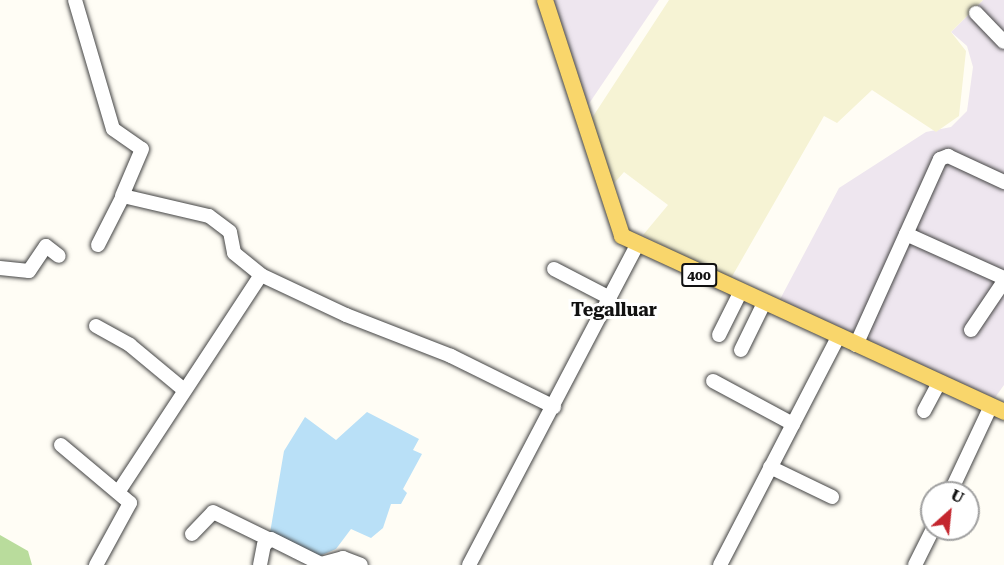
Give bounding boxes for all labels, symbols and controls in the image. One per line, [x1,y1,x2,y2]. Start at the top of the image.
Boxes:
road number: 400 [681,264,717,286]
district label: Tegalluar [571,299,657,321]
north arrow [920,481,980,541]
text: U [948,485,967,508]

